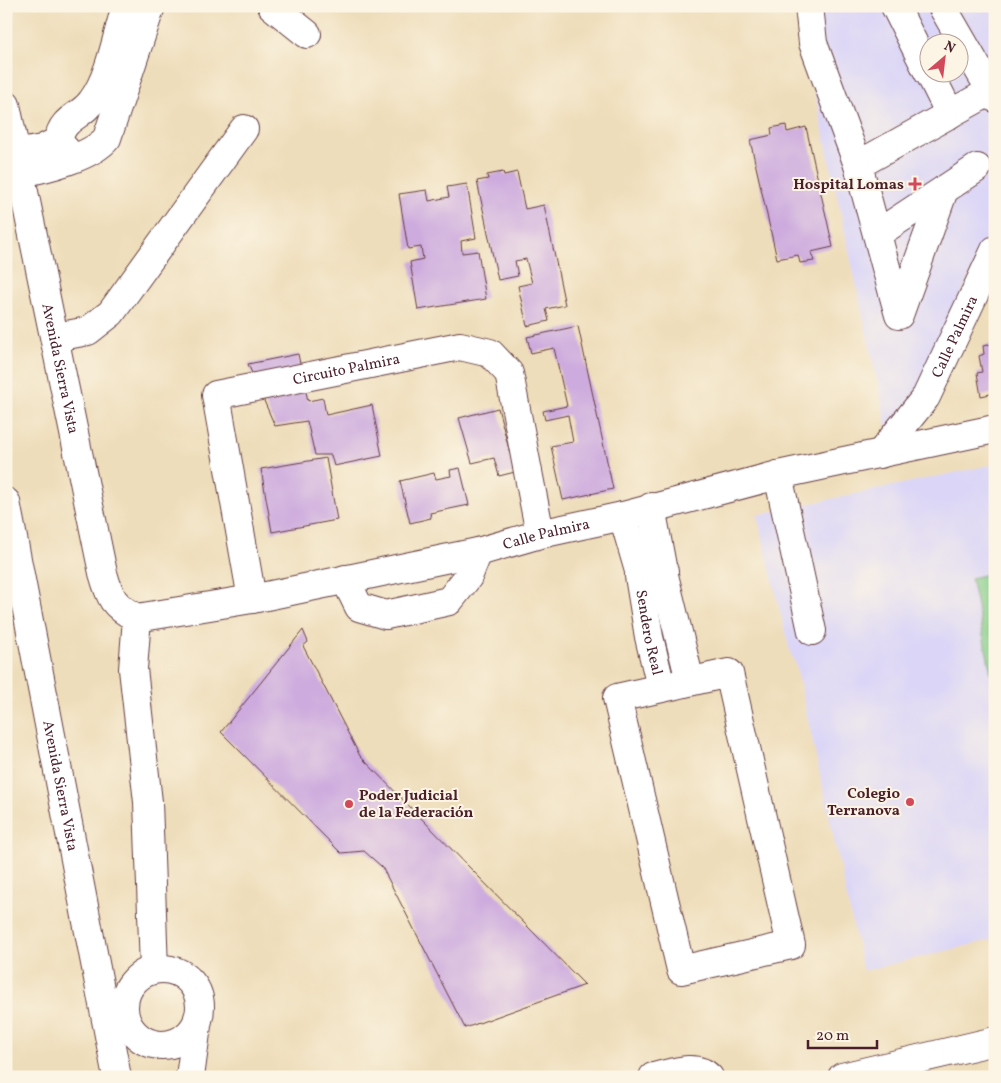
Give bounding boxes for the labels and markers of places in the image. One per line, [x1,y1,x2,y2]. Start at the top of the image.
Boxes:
place label: Hospital Lomas [793,175,904,196]
marker: Hospital Lomas [908,177,922,191]
place label: Colegio Terranova [827,784,900,822]
place label: Poder Judicial de la Federación [359,786,474,824]
marker: Colegio Terranova [904,796,916,808]
marker: Poder Judicial de la Federación [343,798,355,810]

